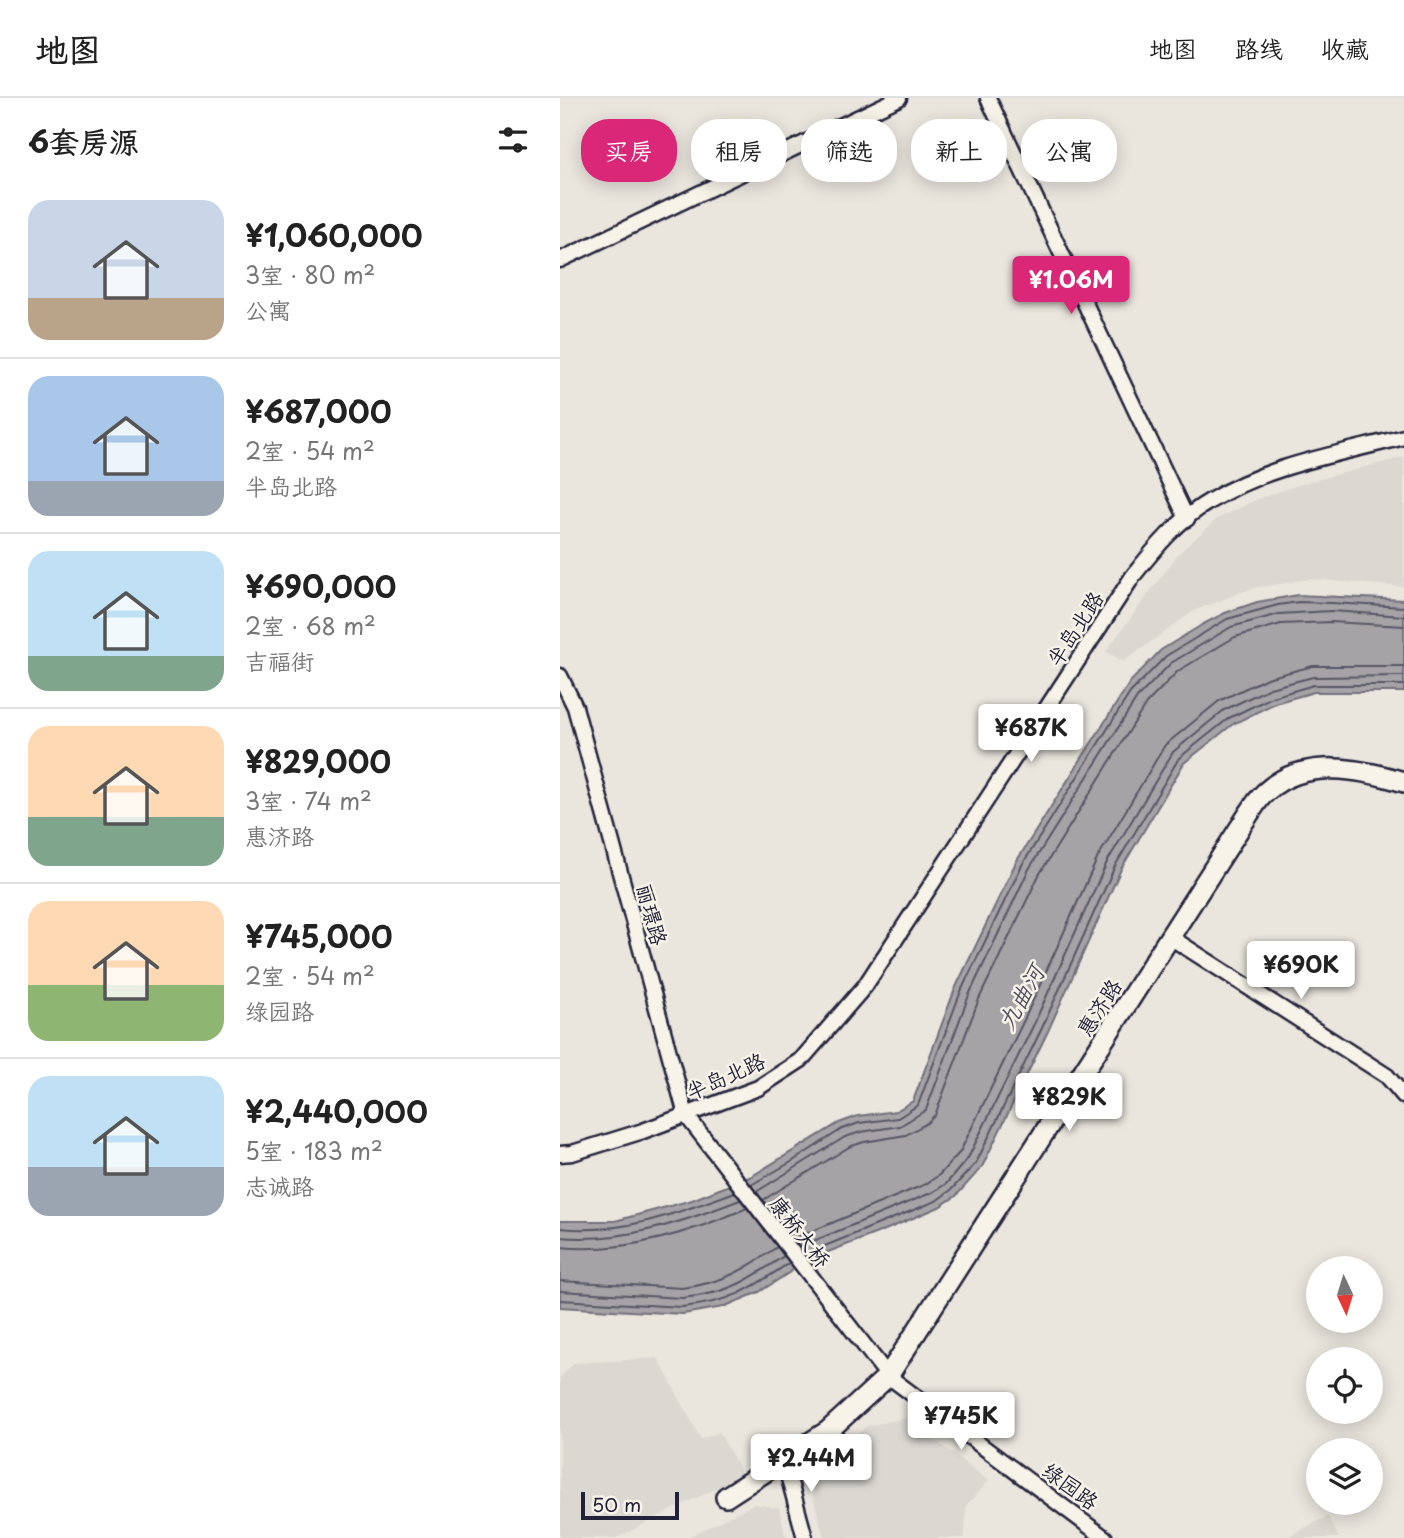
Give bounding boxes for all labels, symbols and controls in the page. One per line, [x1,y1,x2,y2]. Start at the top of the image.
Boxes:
text: 地图 [35,23,101,73]
text: 地图 [1149,30,1197,66]
text: 路线 [1235,30,1283,66]
text: 收藏 [1321,30,1369,66]
text: 6套房源 [28,118,139,163]
chip: 买房 [581,119,677,182]
chip: 租房 [691,119,787,182]
chip: 筛选 [801,119,897,182]
chip: 新上 [911,119,1007,182]
chip: 公寓 [1021,119,1117,182]
icon: filters [494,121,532,159]
text: ¥1,060,000 [245,212,423,257]
icon: home [84,228,168,312]
pin: ¥1.06M [1014,256,1128,316]
text: 3室 · 80 m² [245,257,375,292]
text: ¥1.06M [1028,261,1114,296]
text: 公寓 [245,292,291,327]
text: ¥687,000 [245,388,392,433]
icon: home [84,404,168,488]
text: 2室 · 54 m² [245,433,375,468]
text: 半岛北路 [245,468,337,503]
text: ¥690,000 [245,563,396,608]
icon: home [84,579,168,663]
street label: 半岛北路 [1038,584,1110,672]
text: 2室 · 68 m² [245,608,376,643]
text: 吉福街 [245,643,314,678]
pin: ¥687K [982,704,1080,764]
text: ¥687K [994,709,1068,744]
text: ¥829,000 [245,738,391,783]
icon: home [84,754,168,838]
text: 3室 · 74 m² [245,783,372,818]
text: 惠济路 [245,818,314,853]
street label: 丽璟路 [629,879,677,949]
text: ¥745,000 [245,913,393,958]
icon: home [84,929,168,1013]
pin: ¥690K [1252,942,1350,1001]
text: ¥690K [1263,946,1339,981]
water label: 九曲河 [988,955,1054,1036]
text: 2室 · 54 m² [245,958,375,993]
street label: 惠济路 [1067,972,1129,1042]
text: 绿园路 [245,993,314,1028]
street label: 半岛北路 [680,1043,770,1107]
pin: ¥829K [1020,1074,1118,1133]
text: ¥829K [1031,1078,1107,1113]
text: ¥2,440,000 [245,1088,428,1133]
icon: home [84,1104,168,1188]
text: 5室 · 183 m² [245,1133,383,1168]
text: 志诚路 [245,1168,314,1203]
street label: 康桥大桥 [763,1188,839,1274]
north arrow [1306,1256,1382,1334]
map controls [1306,1256,1383,1515]
button: locate [1306,1347,1383,1424]
pin: ¥745K [912,1392,1010,1452]
text: ¥745K [924,1397,998,1432]
pin: ¥2.44M [754,1434,868,1494]
button: layers [1306,1438,1383,1515]
text: ¥2.44M [767,1439,855,1474]
street label: 绿园路 [1036,1454,1106,1516]
scale bar [581,1489,679,1521]
text: 50 m [592,1490,641,1518]

